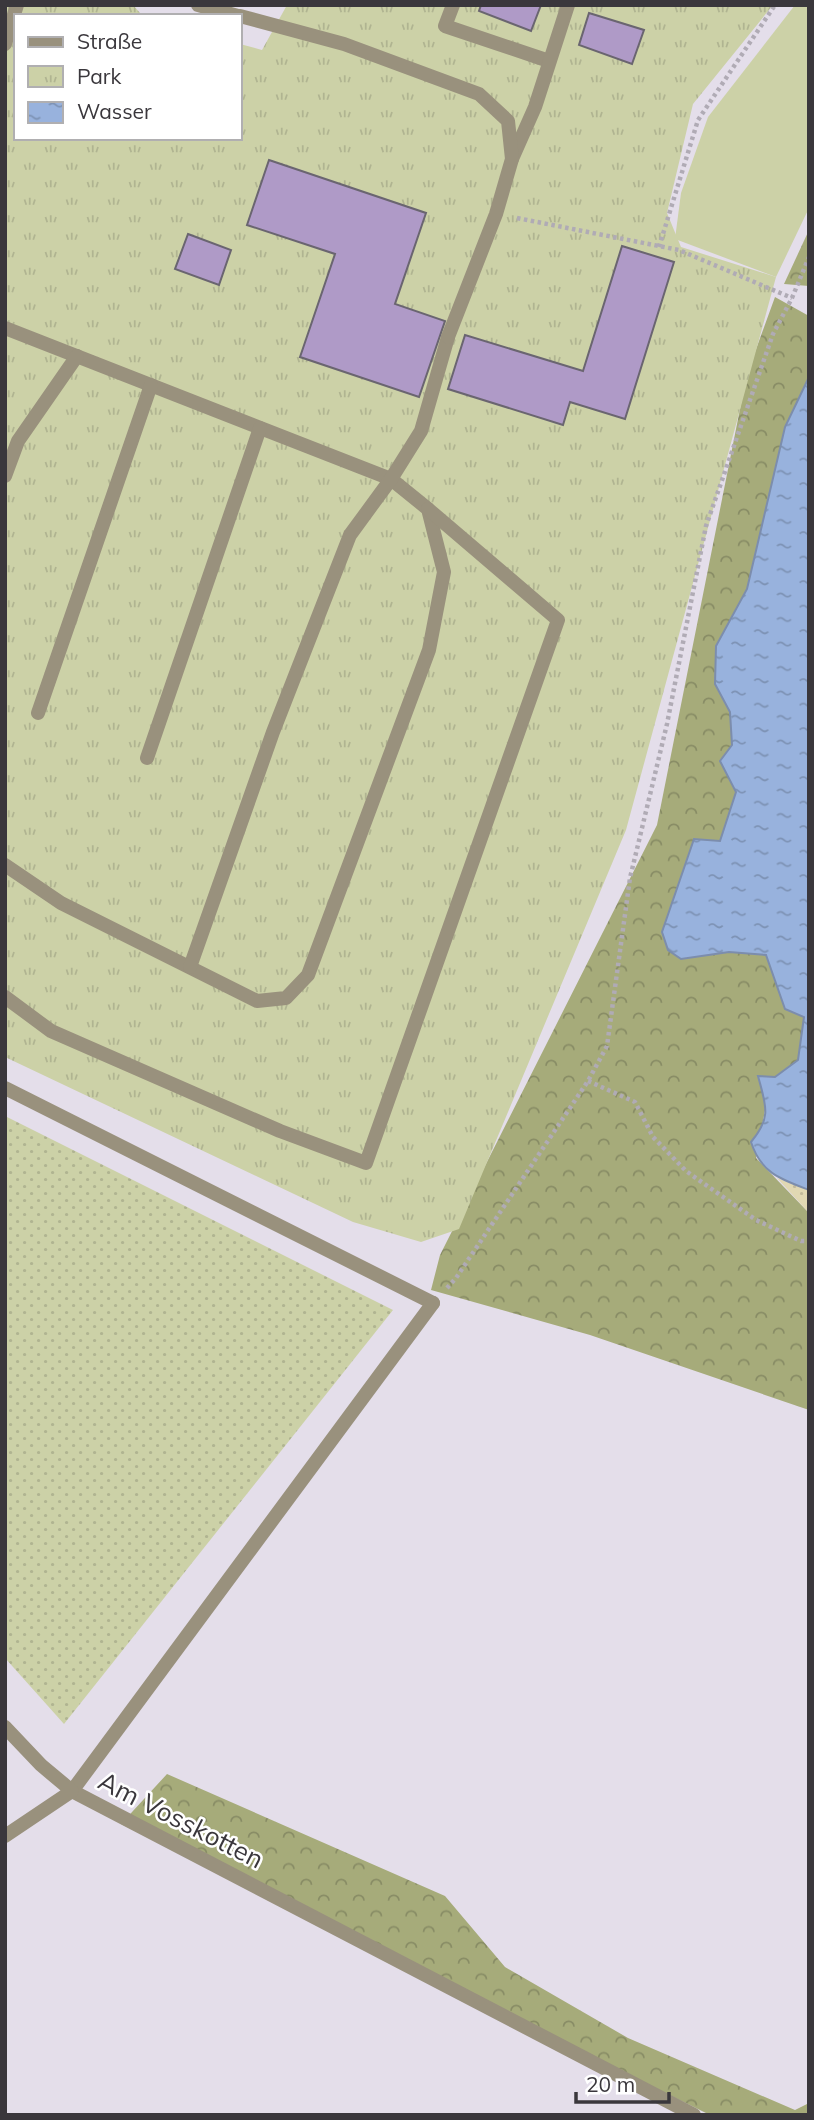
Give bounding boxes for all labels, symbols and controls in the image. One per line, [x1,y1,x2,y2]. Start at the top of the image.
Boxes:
legend [14,14,242,140]
text: Straße [77,28,142,54]
text: Park [77,63,121,89]
text: Wasser [77,98,152,124]
street label: Am Vosskotten [93,1764,269,1875]
scale bar [576,2060,669,2104]
text: 20 m [586,2071,635,2097]

